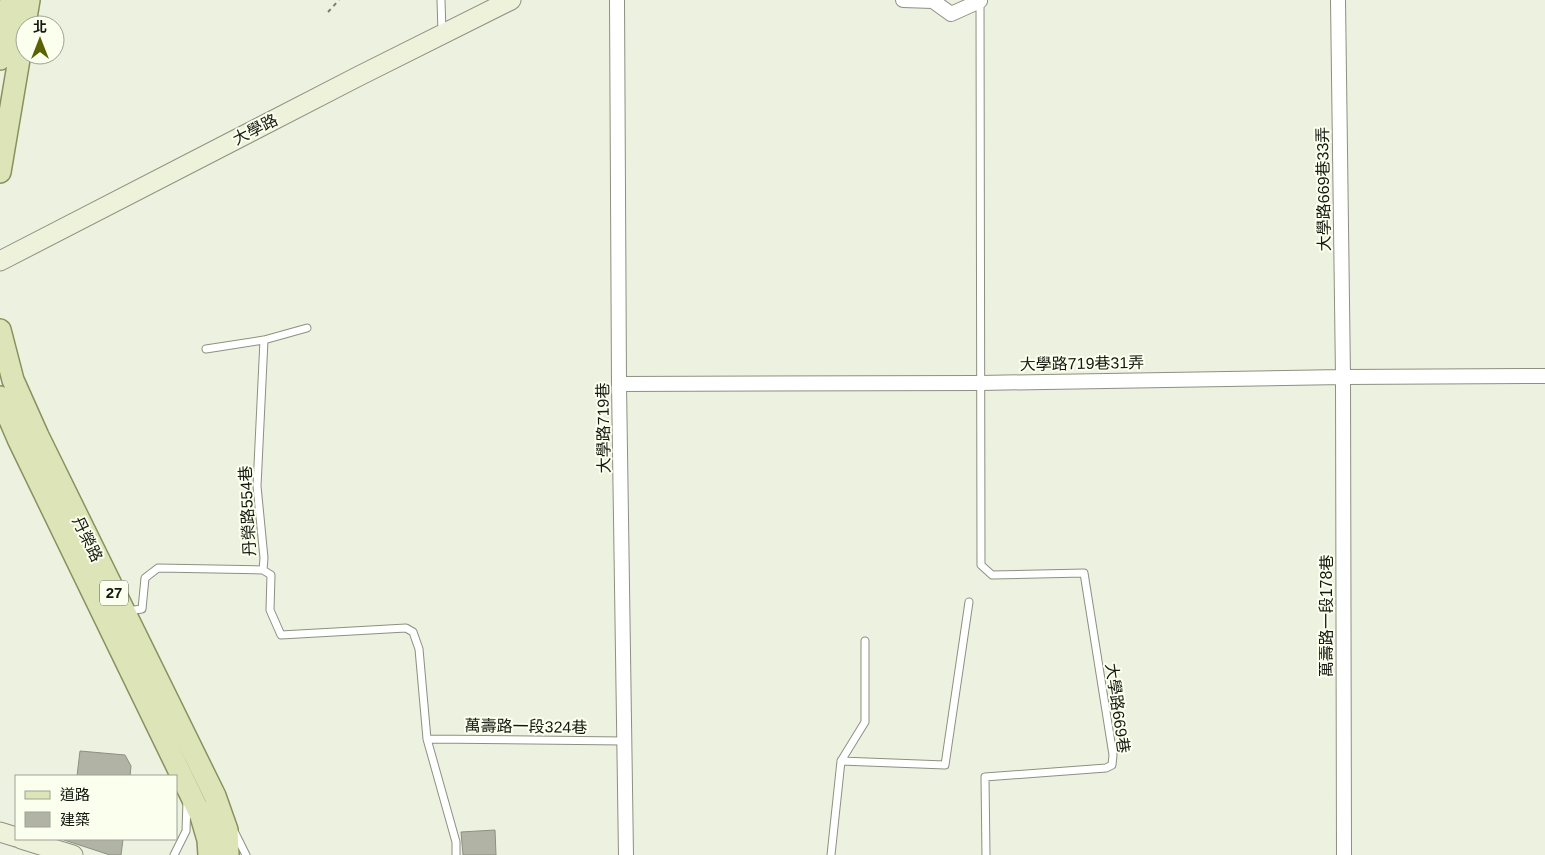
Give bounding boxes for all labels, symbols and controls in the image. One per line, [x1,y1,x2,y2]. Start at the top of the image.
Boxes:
north arrow [15,15,65,65]
text: 北 [33,19,47,35]
street label: 大學路 [230,111,280,148]
street label: 大學路669巷33弄 [1314,127,1333,251]
street label: 大學路719巷31弄 [1020,354,1144,373]
street label: 大學路719巷 [594,382,613,473]
street label: 丹榮路554巷 [237,465,258,557]
street label: 丹榮路 [69,514,106,565]
street label: 萬壽路一段178巷 [1318,555,1335,677]
road number: 27 [100,580,128,606]
street label: 大學路669巷 [1103,662,1132,754]
street label: 萬壽路一段324巷 [465,717,587,736]
legend [15,775,178,840]
text: 道路 [60,786,90,803]
text: 建築 [60,811,90,828]

